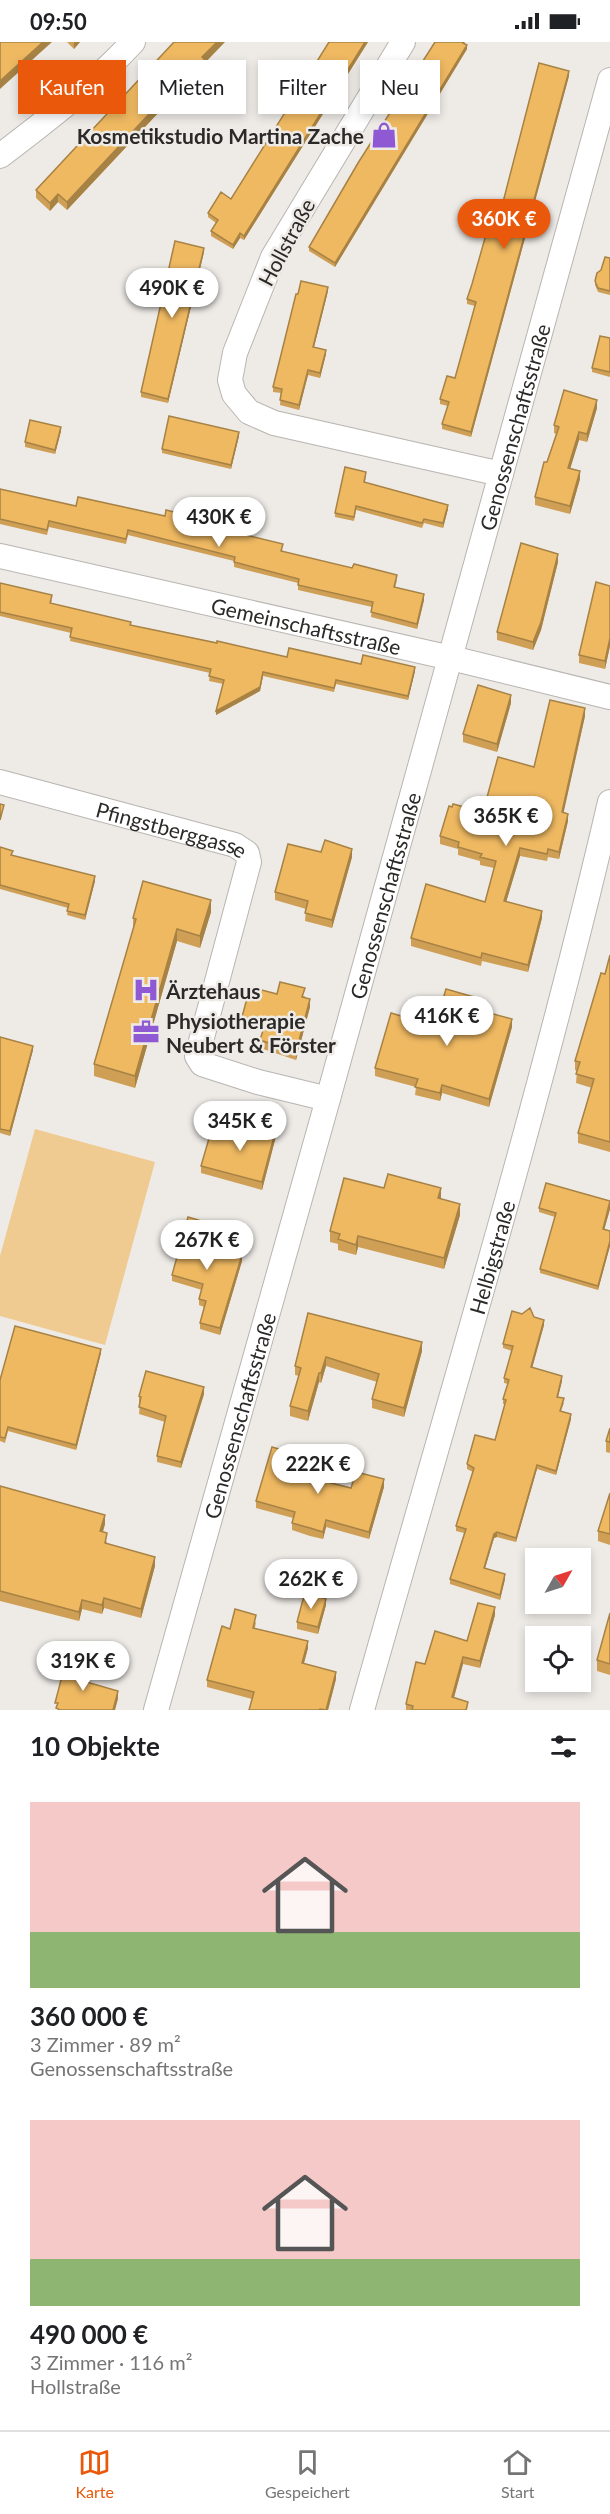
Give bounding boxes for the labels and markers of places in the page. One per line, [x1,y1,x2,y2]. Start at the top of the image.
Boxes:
shop icon: Kosmetikstudio Martina Zache [369,120,399,150]
place label: Kosmetikstudio Martina Zache [77,123,364,148]
pin: 360K € [455,199,553,250]
pin: 490K € [123,268,221,319]
pin: 430K € [170,497,268,548]
pin: 365K € [457,796,555,847]
hospital icon: Ärztehaus [131,975,161,1005]
place label: Ärztehaus [165,978,261,1003]
pin: 416K € [398,996,496,1047]
place label: Physiotherapie Neubert & Förster [166,1008,336,1057]
office icon: Physiotherapie Neubert & Förster [131,1017,161,1047]
pin: 345K € [191,1101,289,1152]
pin: 267K € [158,1220,256,1271]
pin: 222K € [269,1444,367,1495]
pin: 262K € [262,1559,360,1610]
pin: 319K € [34,1641,132,1692]

